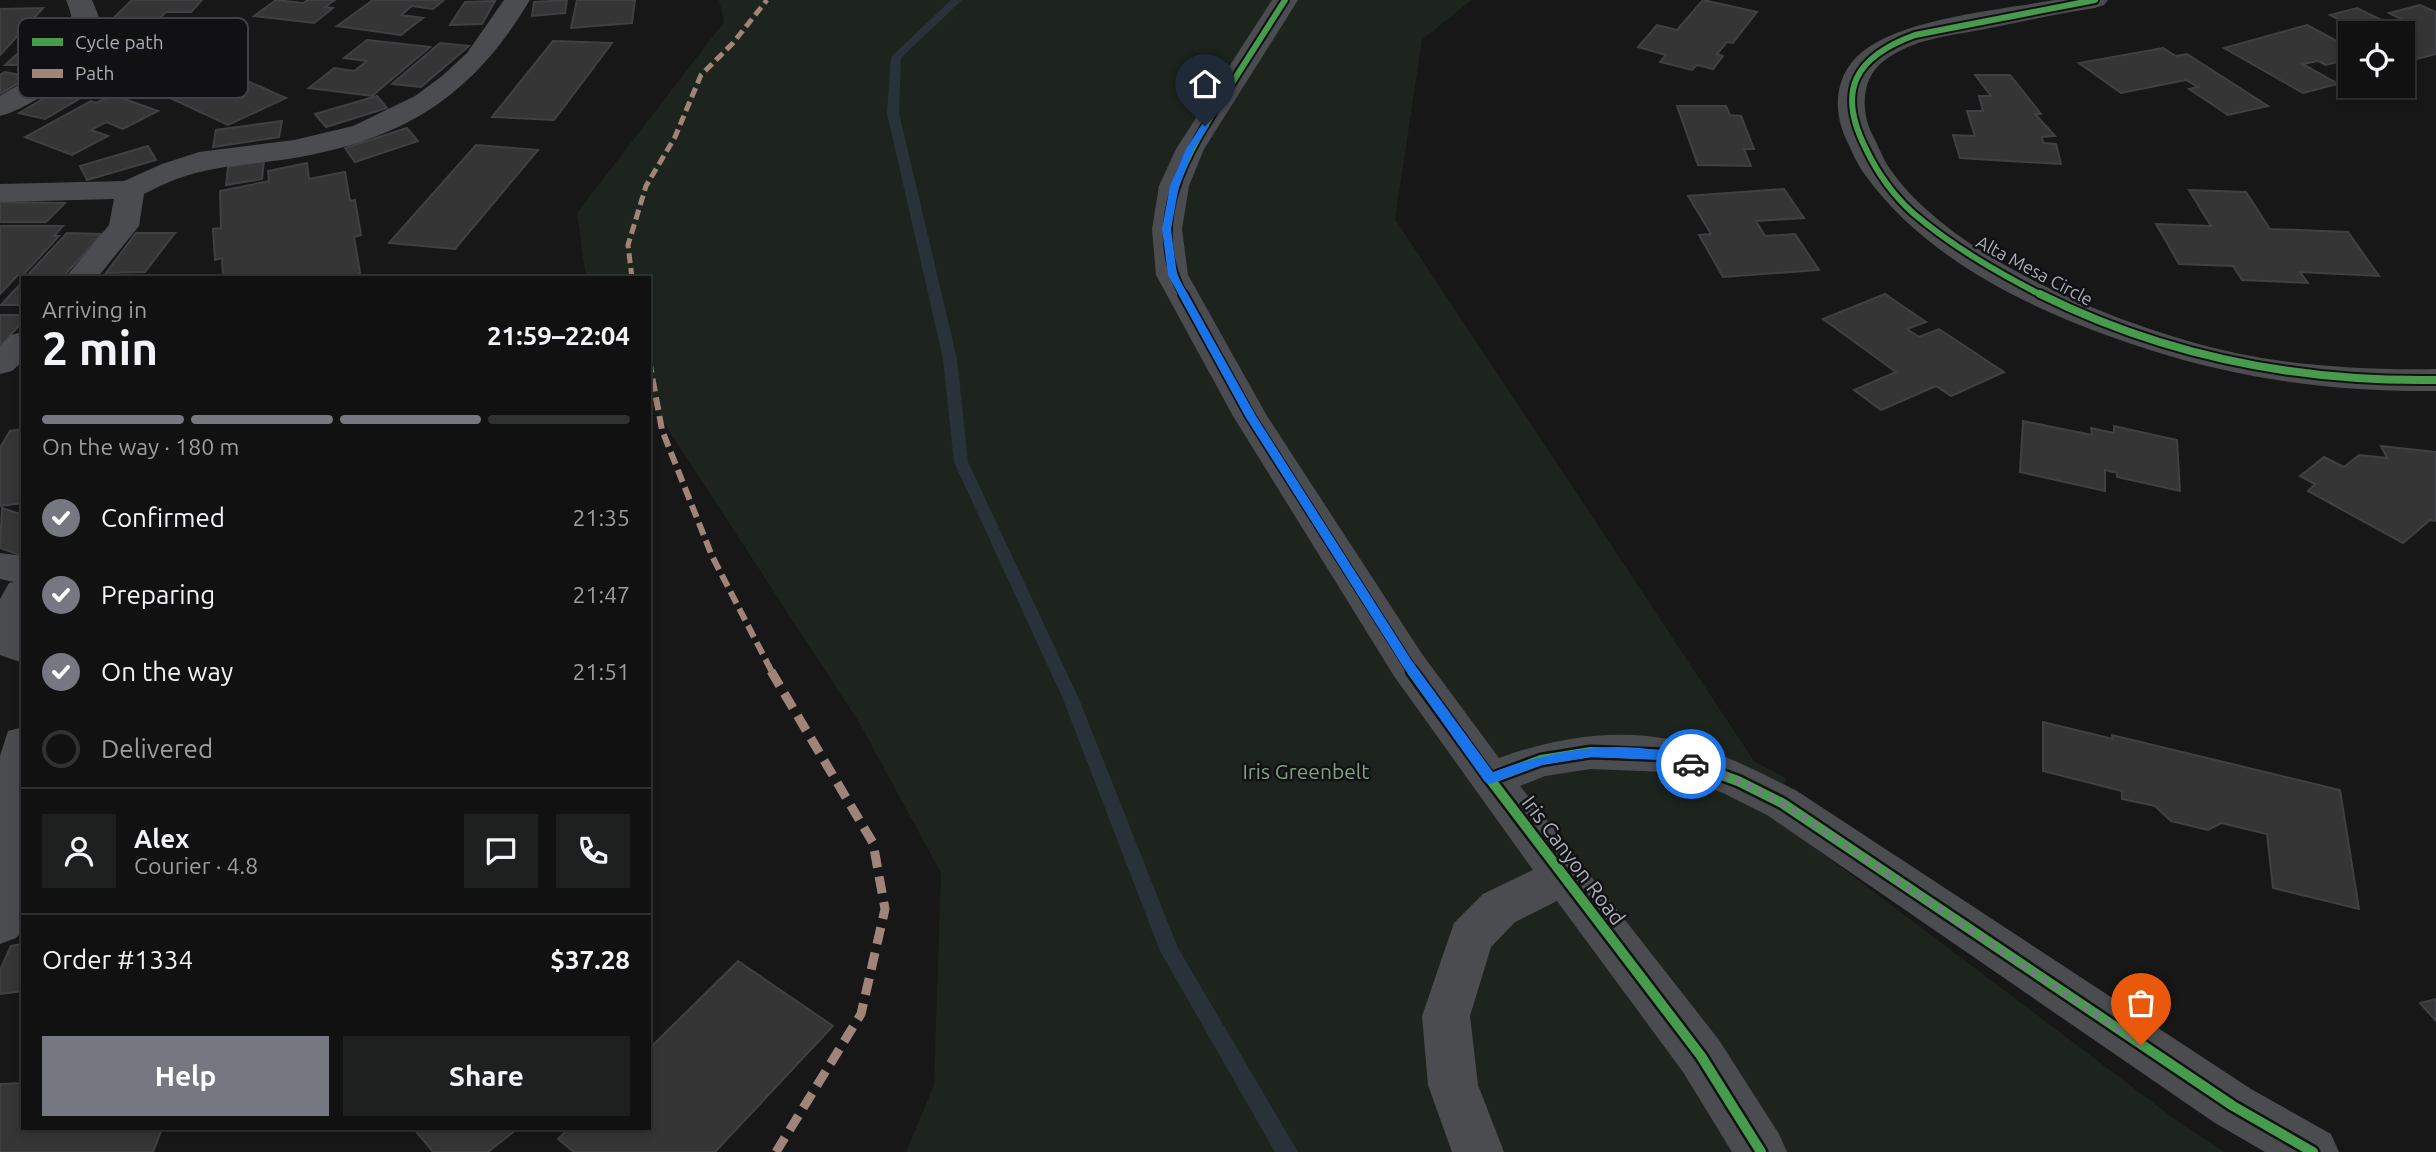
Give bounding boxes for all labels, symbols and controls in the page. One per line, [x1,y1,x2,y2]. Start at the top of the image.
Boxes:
legend [18,18,248,98]
map controls [2338,21,2415,98]
button: locate [2338,21,2415,98]
text: Cycle path [75,31,164,53]
pin [1175,54,1235,126]
text: Path [75,62,114,84]
icon: home [1186,65,1224,103]
street label: Alta Mesa Circle [1973,231,2097,309]
text: Arriving in [42,297,147,322]
text: 21:59–22:04 [487,321,630,350]
text: 2 min [42,322,158,374]
text: On the way · 180 m [42,434,239,459]
icon: check [42,499,80,537]
text: Confirmed [101,503,225,532]
text: 21:35 [572,505,630,530]
icon: check [42,576,80,614]
text: Preparing [101,580,215,609]
text: 21:47 [572,582,630,607]
icon: check [42,653,80,691]
text: On the way [101,657,233,686]
text: 21:51 [572,659,630,684]
courier [1656,729,1726,799]
text: Delivered [101,734,213,763]
icon: car [1672,745,1710,783]
park label: Iris Greenbelt [1242,759,1370,783]
street label: Iris Canyon Road [1518,791,1630,929]
button: person [42,814,116,888]
button: chat [464,814,538,888]
button: phone [556,814,630,888]
text: Alex [134,824,189,853]
text: Courier · 4.8 [134,853,258,878]
text: Order #1334 [42,945,193,974]
text: $37.28 [550,945,630,974]
pin [2111,973,2171,1045]
icon: bag [2122,984,2160,1022]
button: Help [42,1036,329,1116]
button: Share [343,1036,630,1116]

